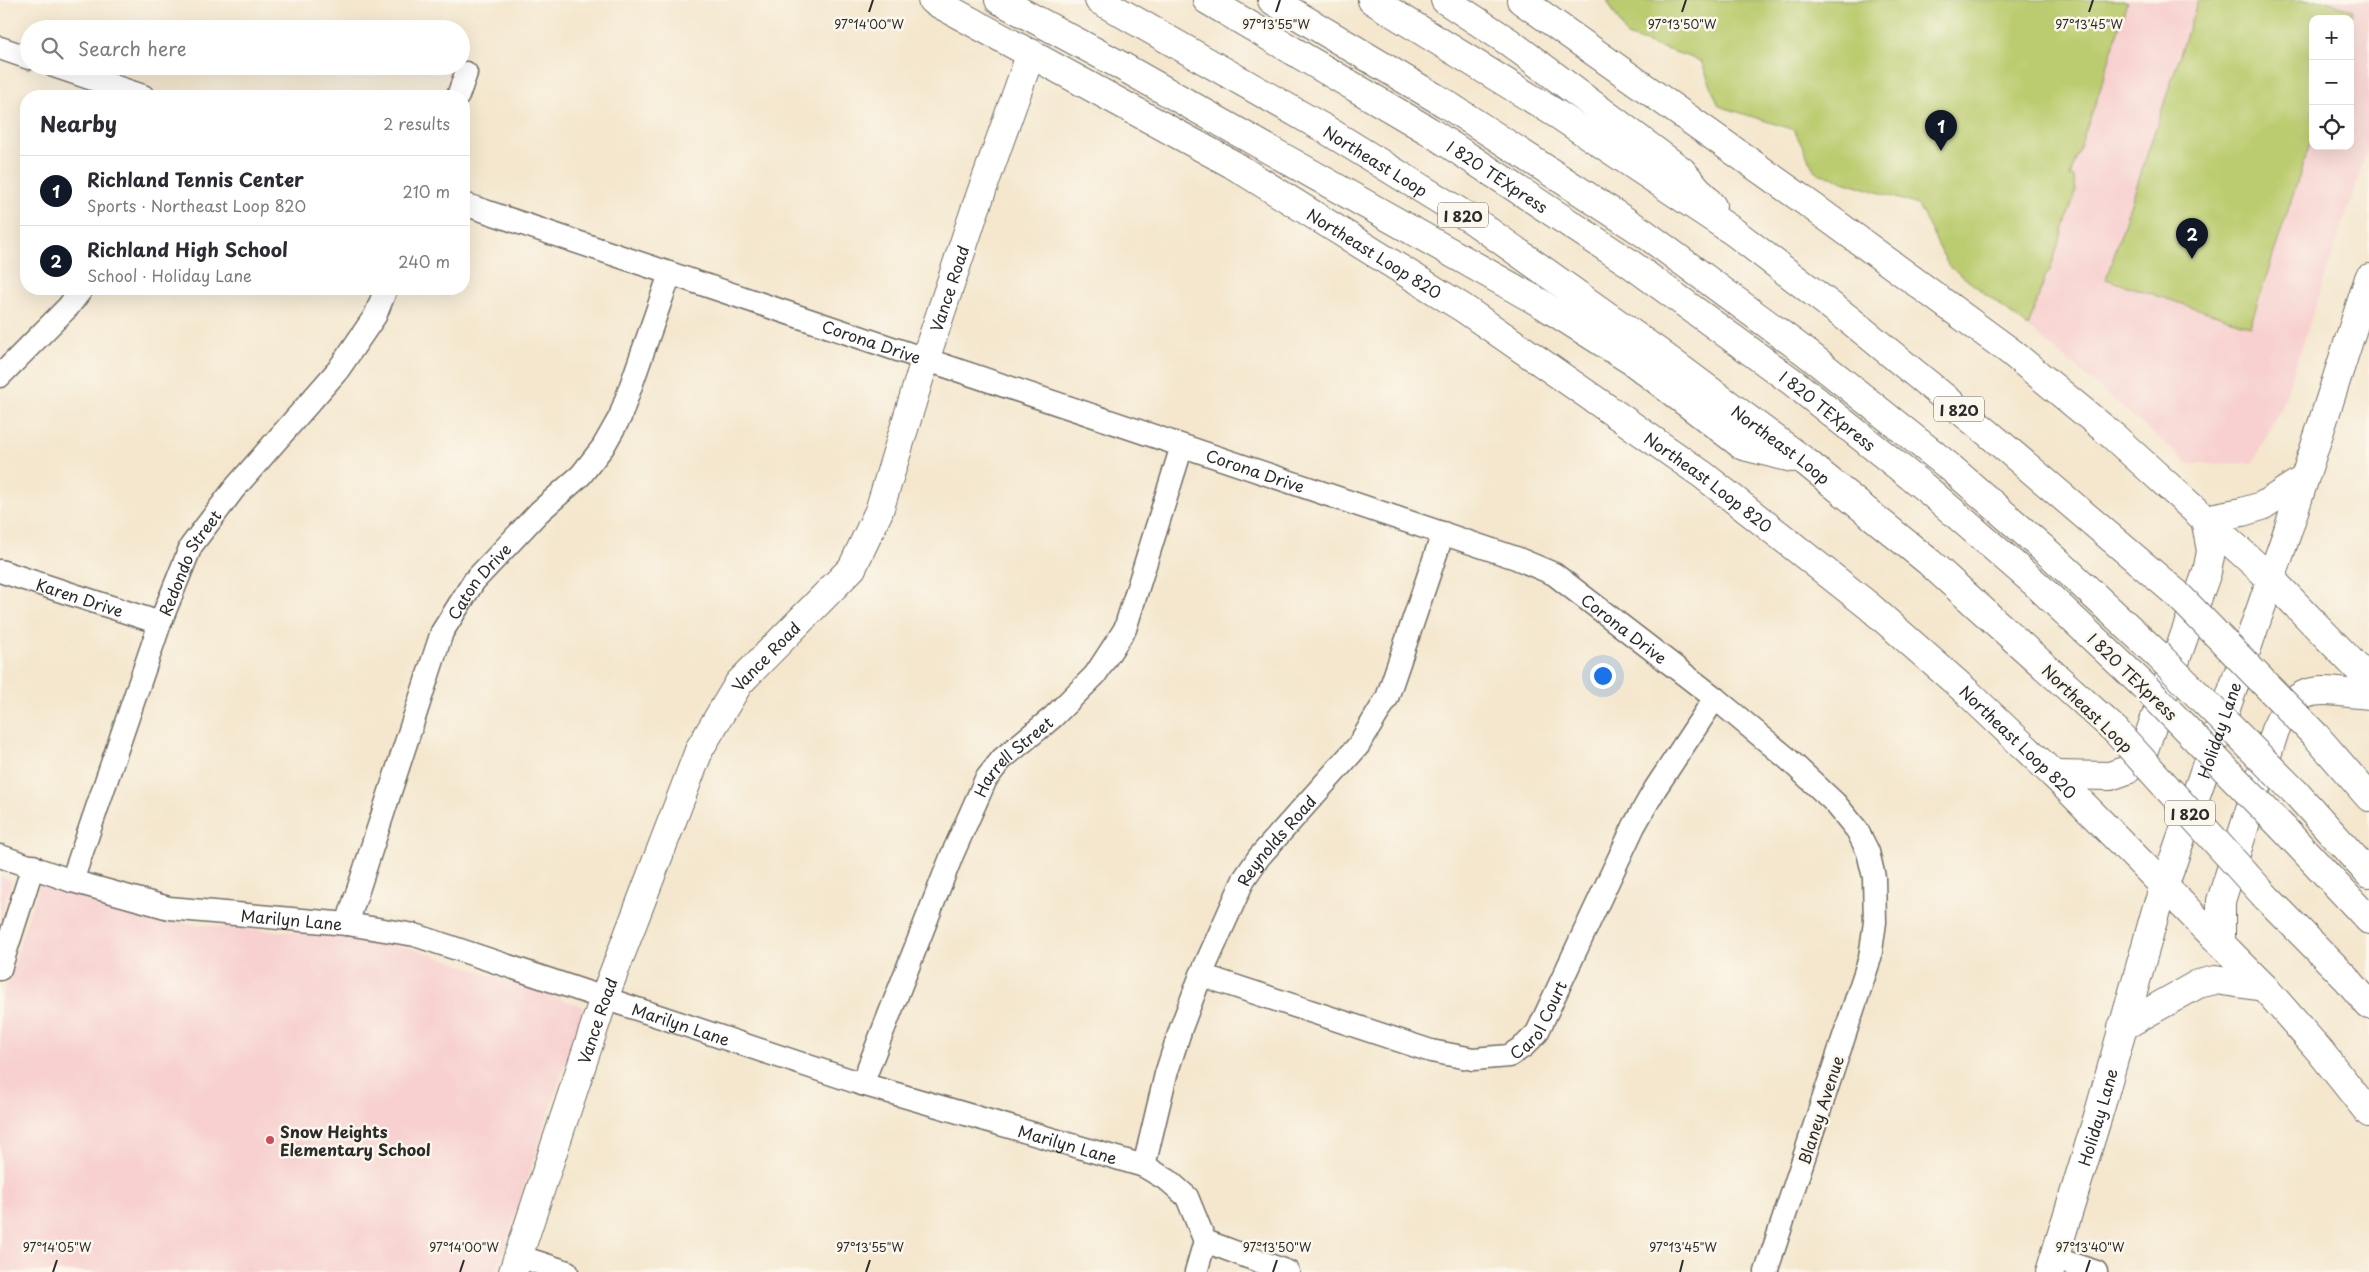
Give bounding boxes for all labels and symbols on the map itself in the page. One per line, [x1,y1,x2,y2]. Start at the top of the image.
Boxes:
text: 97°14'00"W [834,15,905,33]
text: 97°13'55"W [1242,15,1311,33]
text: 97°13'50"W [1648,15,1717,33]
text: 97°13'45"W [2055,15,2123,33]
pin: 1 [1925,110,1957,151]
street label: Northeast Loop [1319,119,1433,202]
street label: I 820 TEXpress [1442,136,1552,216]
street label: Northeast Loop 820 [1303,202,1447,304]
road number: I 820 [1438,202,1488,228]
pin: 2 [2176,218,2208,259]
street label: Vance Road [923,242,974,335]
street label: Corona Drive [819,313,924,369]
street label: I 820 TEXpress [1775,365,1881,456]
road number: I 820 [1934,396,1984,422]
street label: Northeast Loop [1727,399,1836,489]
street label: Northeast Loop 820 [1640,426,1778,538]
street label: Corona Drive [1203,443,1308,498]
street label: Redondo Street [152,504,227,619]
street label: Caton Drive [441,537,516,624]
street label: Karen Drive [33,572,126,622]
street label: Corona Drive [1576,587,1672,669]
street label: Vance Road [725,616,805,695]
street label: I 820 TEXpress [2083,627,2183,725]
street label: Northeast Loop [2037,658,2139,758]
your location [1590,663,1616,689]
street label: Holiday Lane [2191,678,2246,781]
street label: Northeast Loop 820 [1955,679,2083,804]
street label: Harrell Street [968,710,1058,801]
street label: Reynolds Road [1231,789,1321,890]
road number: I 820 [2165,800,2215,826]
street label: Marilyn Lane [240,903,343,936]
street label: Vance Road [571,974,623,1067]
street label: Carol Court [1504,976,1572,1065]
street label: Marilyn Lane [629,996,733,1051]
street label: Blaney Avenue [1791,1052,1849,1168]
street label: Holiday Lane [2071,1065,2123,1169]
street label: Marilyn Lane [1015,1118,1120,1170]
place label: Snow Heights Elementary School [280,1119,431,1161]
marker: Snow Heights Elementary School [264,1134,276,1146]
text: 97°14'05"W [23,1238,92,1256]
text: 97°14'00"W [429,1238,500,1256]
text: 97°13'55"W [836,1238,905,1256]
text: 97°13'50"W [1243,1238,1312,1256]
text: 97°13'45"W [1649,1238,1717,1256]
text: 97°13'40"W [2056,1238,2125,1256]

